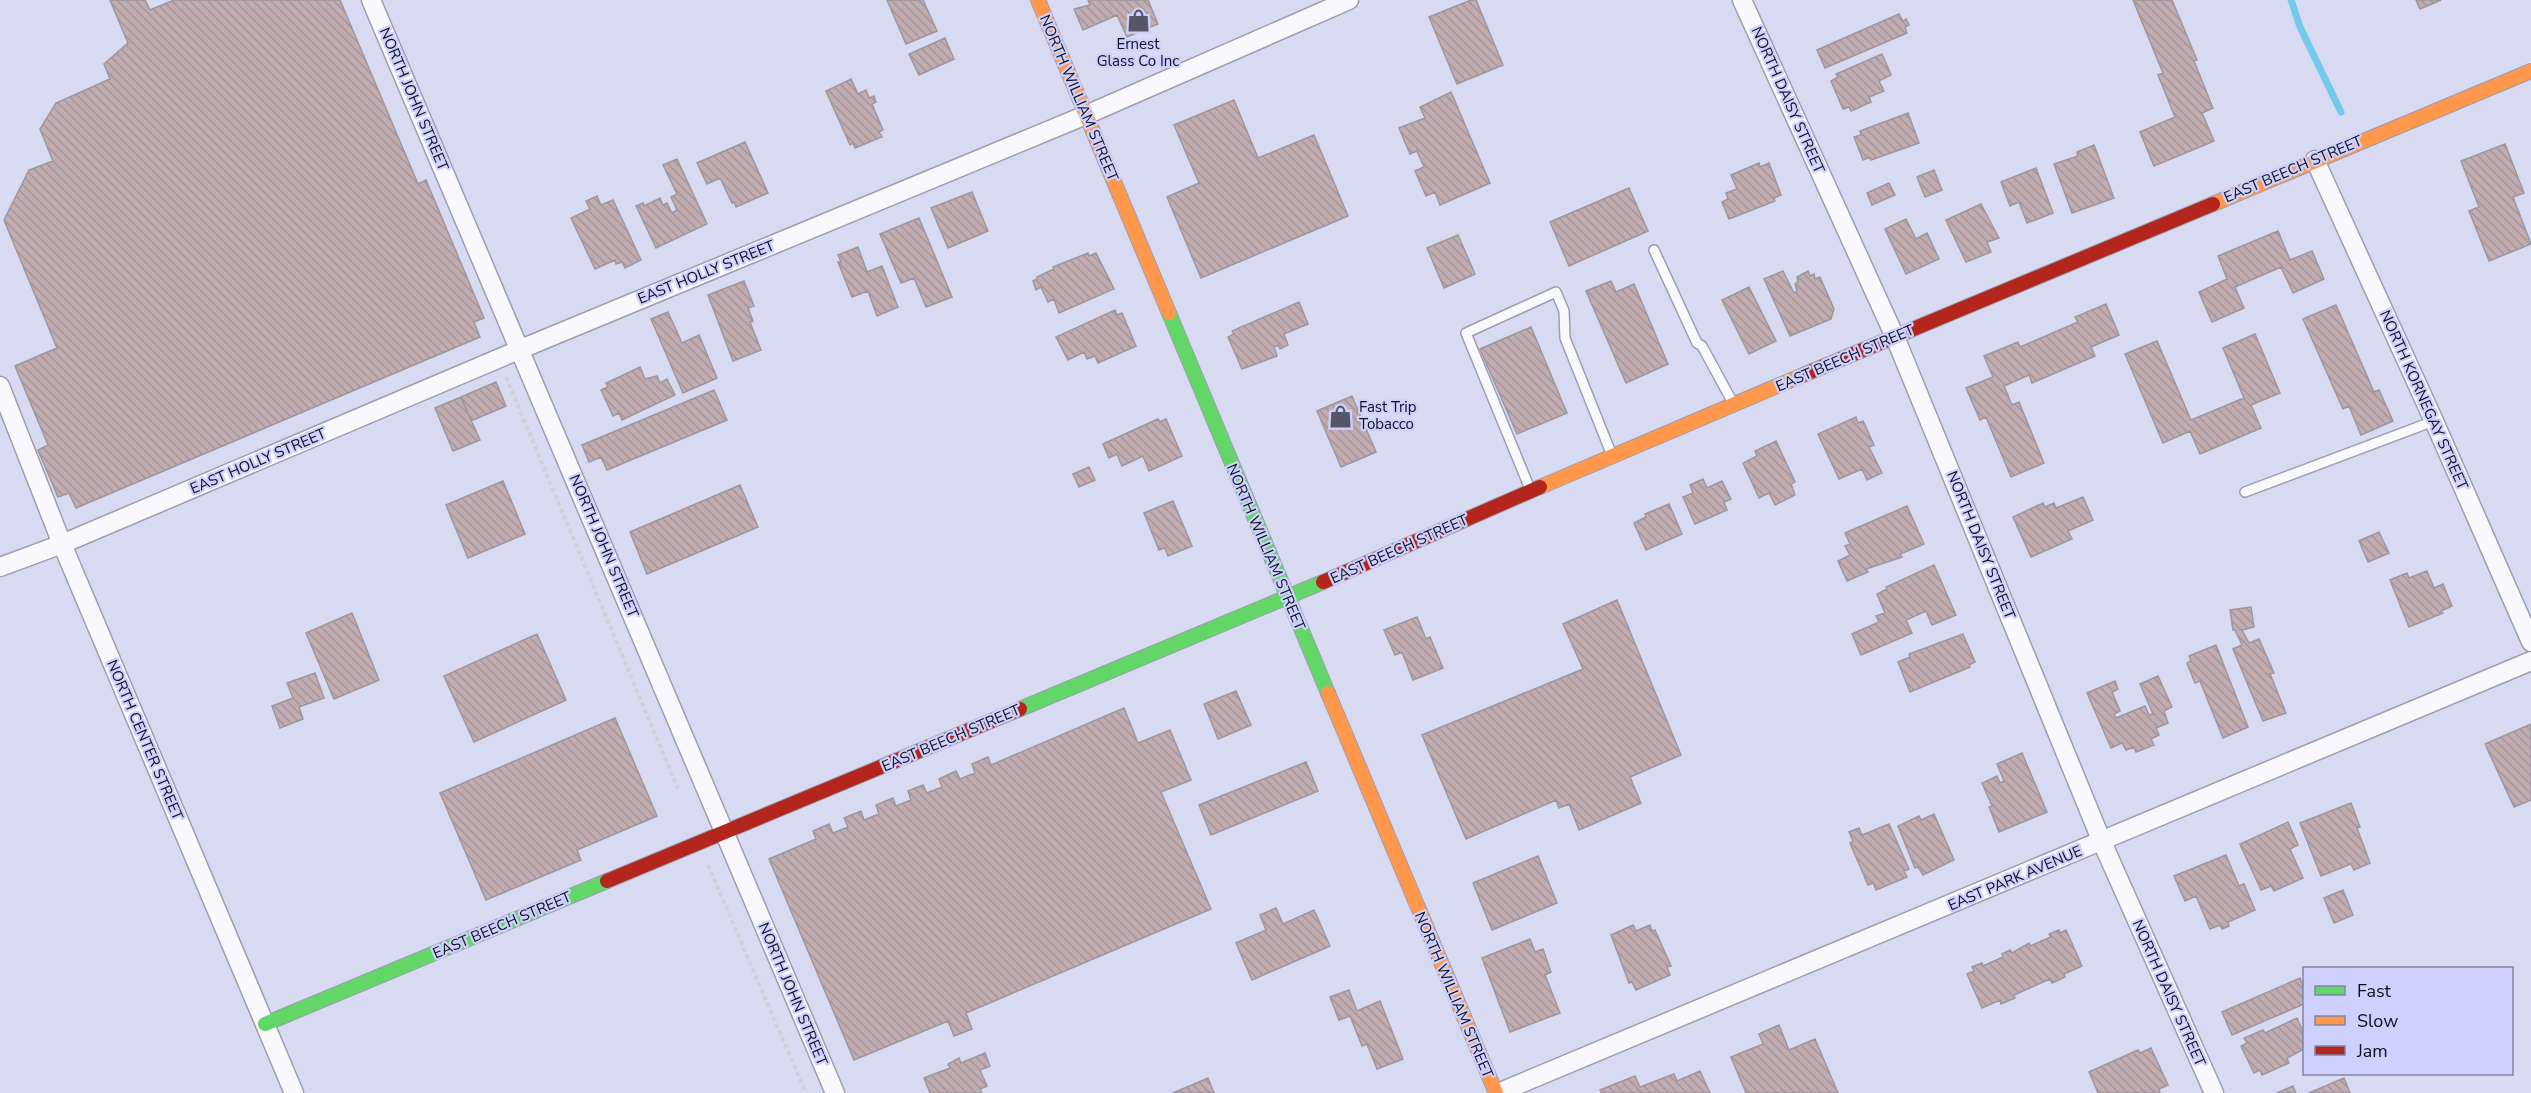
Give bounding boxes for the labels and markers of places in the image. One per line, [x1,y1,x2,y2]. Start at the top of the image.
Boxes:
shop icon: Ernest Glass Co Inc [1125,7,1151,33]
place label: Ernest Glass Co Inc [1097,34,1179,71]
place label: Fast Trip Tobacco [1359,397,1417,434]
shop icon: Fast Trip Tobacco [1328,403,1354,429]

